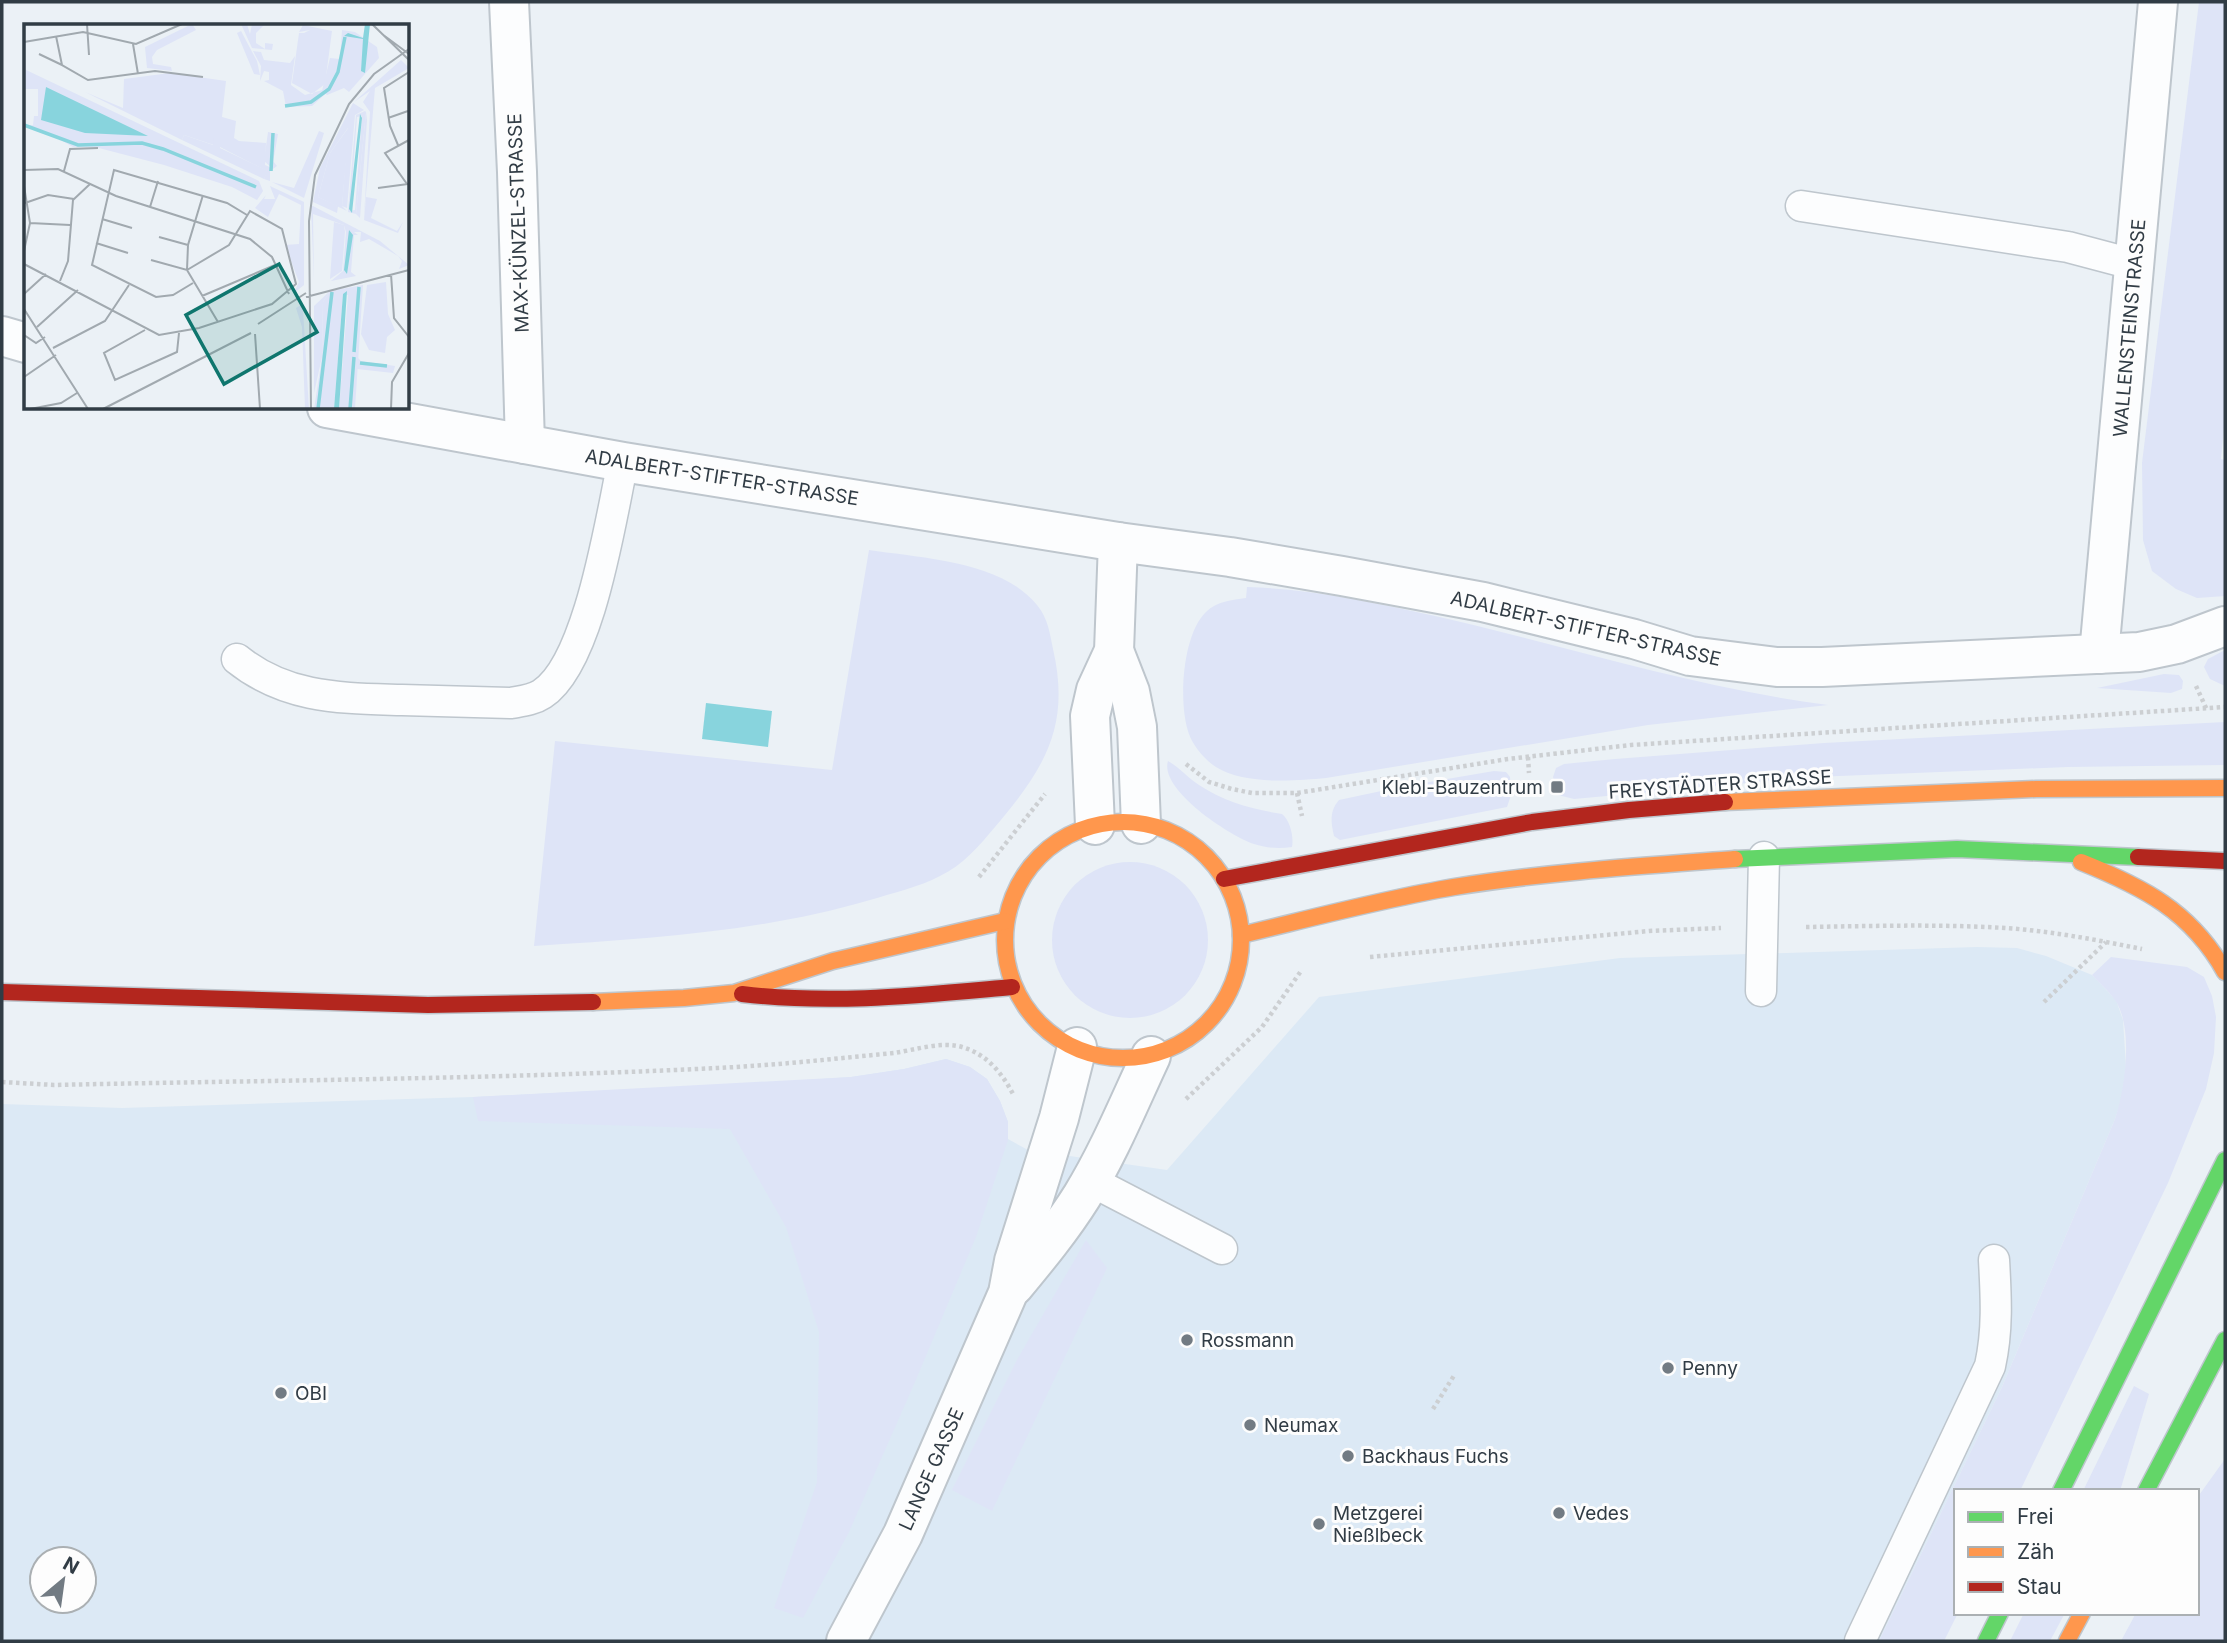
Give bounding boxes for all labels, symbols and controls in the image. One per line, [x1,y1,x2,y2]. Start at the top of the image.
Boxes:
inset map [24,24,410,410]
street label: MAX-KÜNZEL-STRASSE [503,113,534,333]
street label: WALLENSTEINSTRASSE [2109,218,2150,438]
street label: ADALBERT-STIFTER-STRASSE [583,444,860,510]
street label: ADALBERT-STIFTER-STRASSE [1448,586,1723,671]
street label: FREYSTÄDTER STRASSE [1608,765,1832,804]
place label: Klebl-Bauzentrum [1381,776,1543,799]
marker: Klebl-Bauzentrum [1549,779,1565,795]
place label: Rossmann [1201,1329,1294,1352]
marker: Rossmann [1179,1332,1195,1348]
place label: Penny [1682,1357,1738,1380]
marker: Penny [1660,1360,1676,1376]
place label: OBI [295,1382,327,1405]
marker: OBI [273,1385,289,1401]
street label: LANGE GASSE [894,1404,969,1534]
place label: Neumax [1264,1414,1338,1437]
marker: Neumax [1242,1417,1258,1433]
place label: Backhaus Fuchs [1362,1445,1509,1468]
marker: Backhaus Fuchs [1340,1448,1356,1464]
legend [1954,1489,2199,1615]
place label: Metzgerei Nießlbeck [1333,1502,1424,1547]
place label: Vedes [1573,1502,1629,1525]
text: Frei [2017,1504,2054,1529]
marker: Vedes [1551,1505,1567,1521]
marker: Metzgerei Nießlbeck [1311,1516,1327,1532]
text: Zäh [2017,1539,2054,1564]
north arrow [28,1545,98,1615]
text: N [59,1552,83,1579]
text: Stau [2017,1574,2062,1599]

